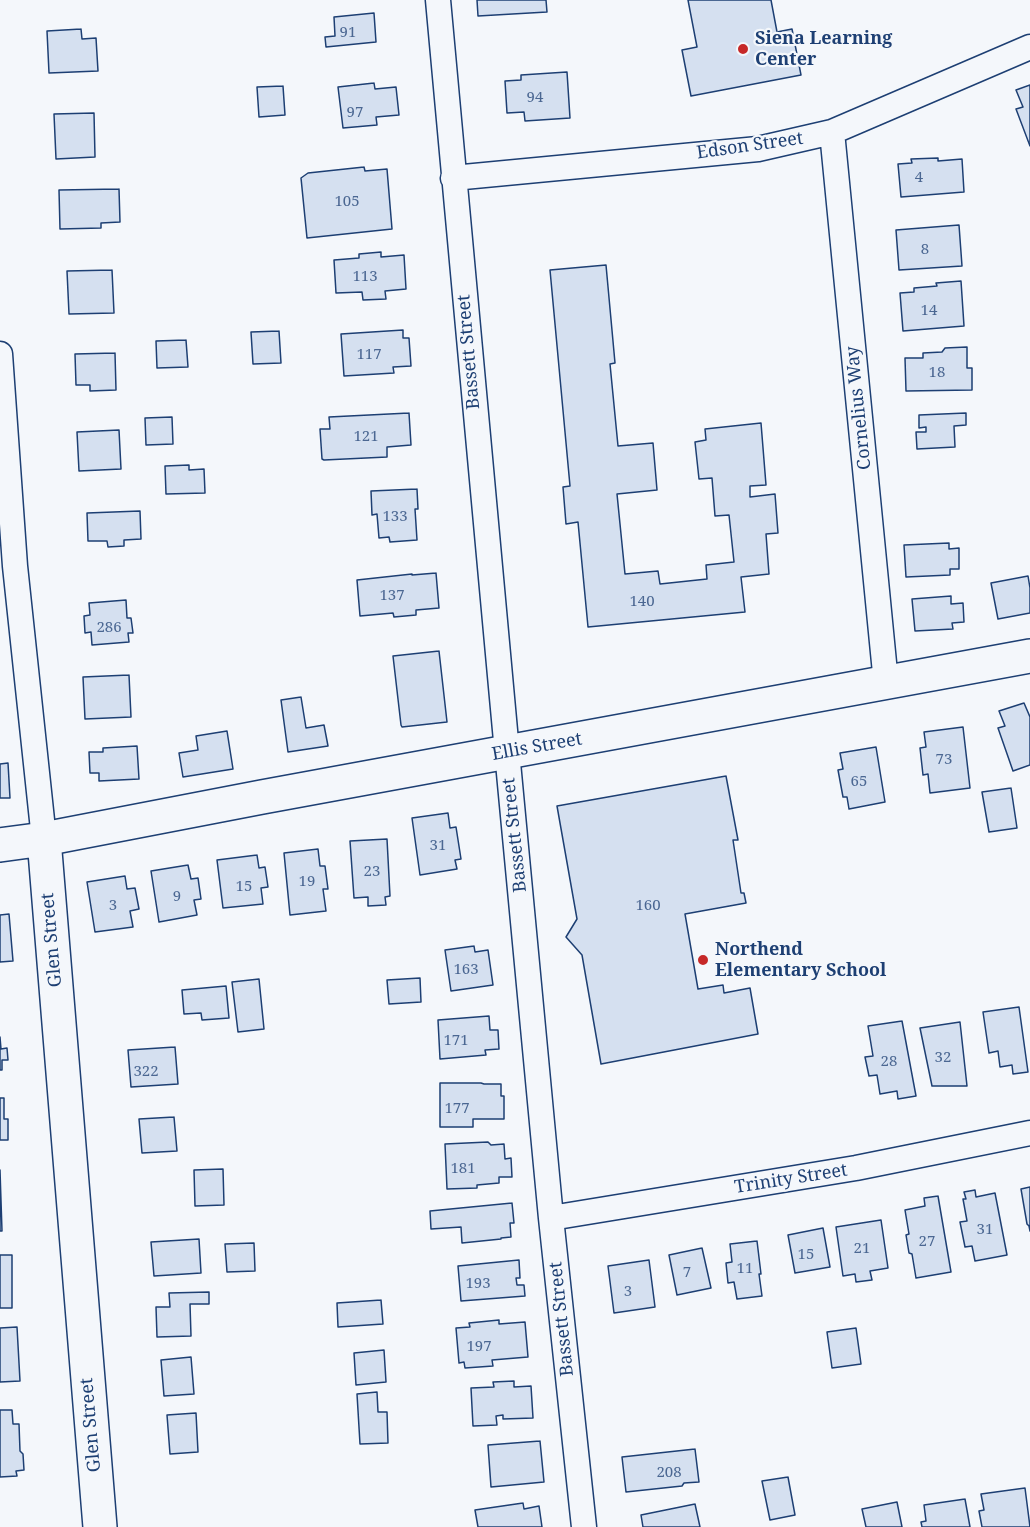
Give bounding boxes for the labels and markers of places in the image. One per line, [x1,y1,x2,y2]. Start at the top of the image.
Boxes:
place label: Siena Learning Center [755,28,892,70]
marker: Siena Learning Center [736,42,750,56]
place label: Northend Elementary School [715,939,886,982]
marker: Northend Elementary School [696,953,710,967]

